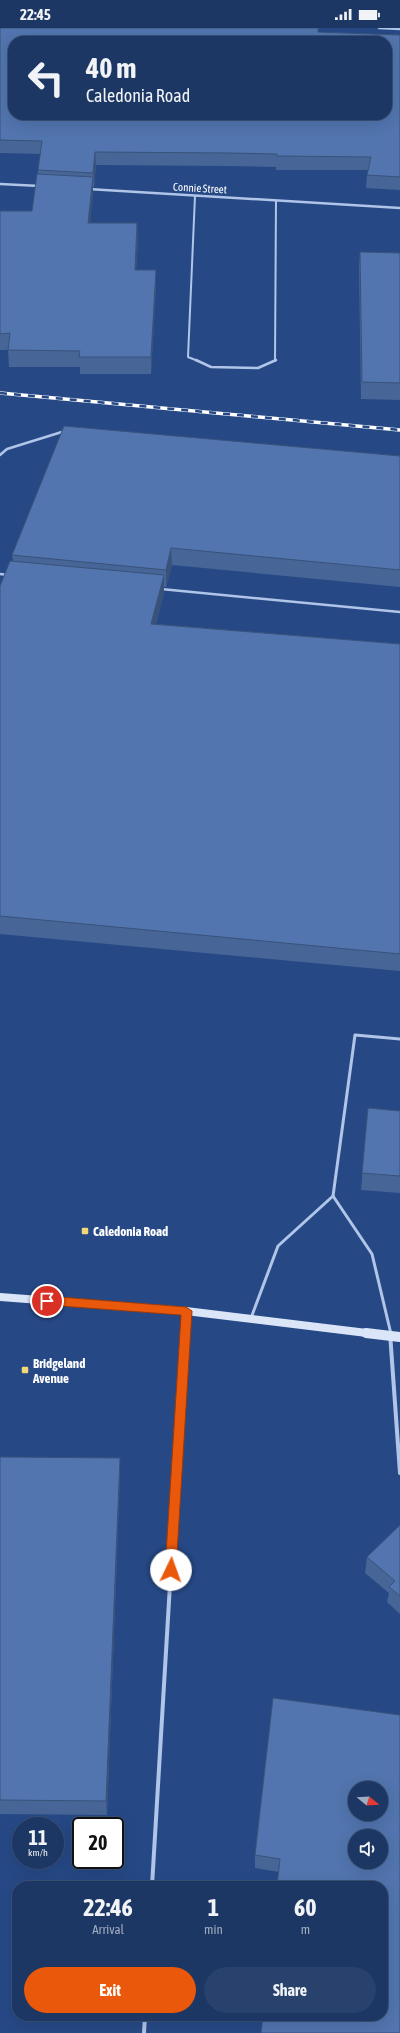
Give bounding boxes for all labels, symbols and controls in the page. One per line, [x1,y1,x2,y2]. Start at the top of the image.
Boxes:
text: 22:45 [20,6,51,23]
icon: left [20,52,72,104]
text: 40 m [86,52,136,84]
text: Caledonia Road [86,85,190,106]
street label: Connie Street [173,181,227,195]
place label: Caledonia Road [93,1224,168,1239]
marker: Caledonia Road [80,1226,90,1236]
pin [30,1284,64,1318]
icon: arrive [36,1290,58,1312]
place label: Bridgeland Avenue [32,1356,85,1386]
marker: Bridgeland Avenue [20,1365,30,1375]
position arrow [150,1549,192,1591]
north arrow [348,1781,388,1821]
map controls [348,1781,388,1869]
speed limit sign: 20 [72,1817,124,1869]
text: 11 [29,1826,47,1849]
button: sound [348,1829,388,1869]
text: km/h [28,1847,48,1858]
text: 22:46 [83,1894,133,1921]
text: 1 [208,1894,219,1921]
text: 60 [294,1894,317,1921]
text: Arrival [92,1922,124,1937]
text: min [204,1922,223,1937]
text: m [301,1922,310,1937]
button: Exit [24,1967,196,2013]
button: Share [204,1967,376,2013]

